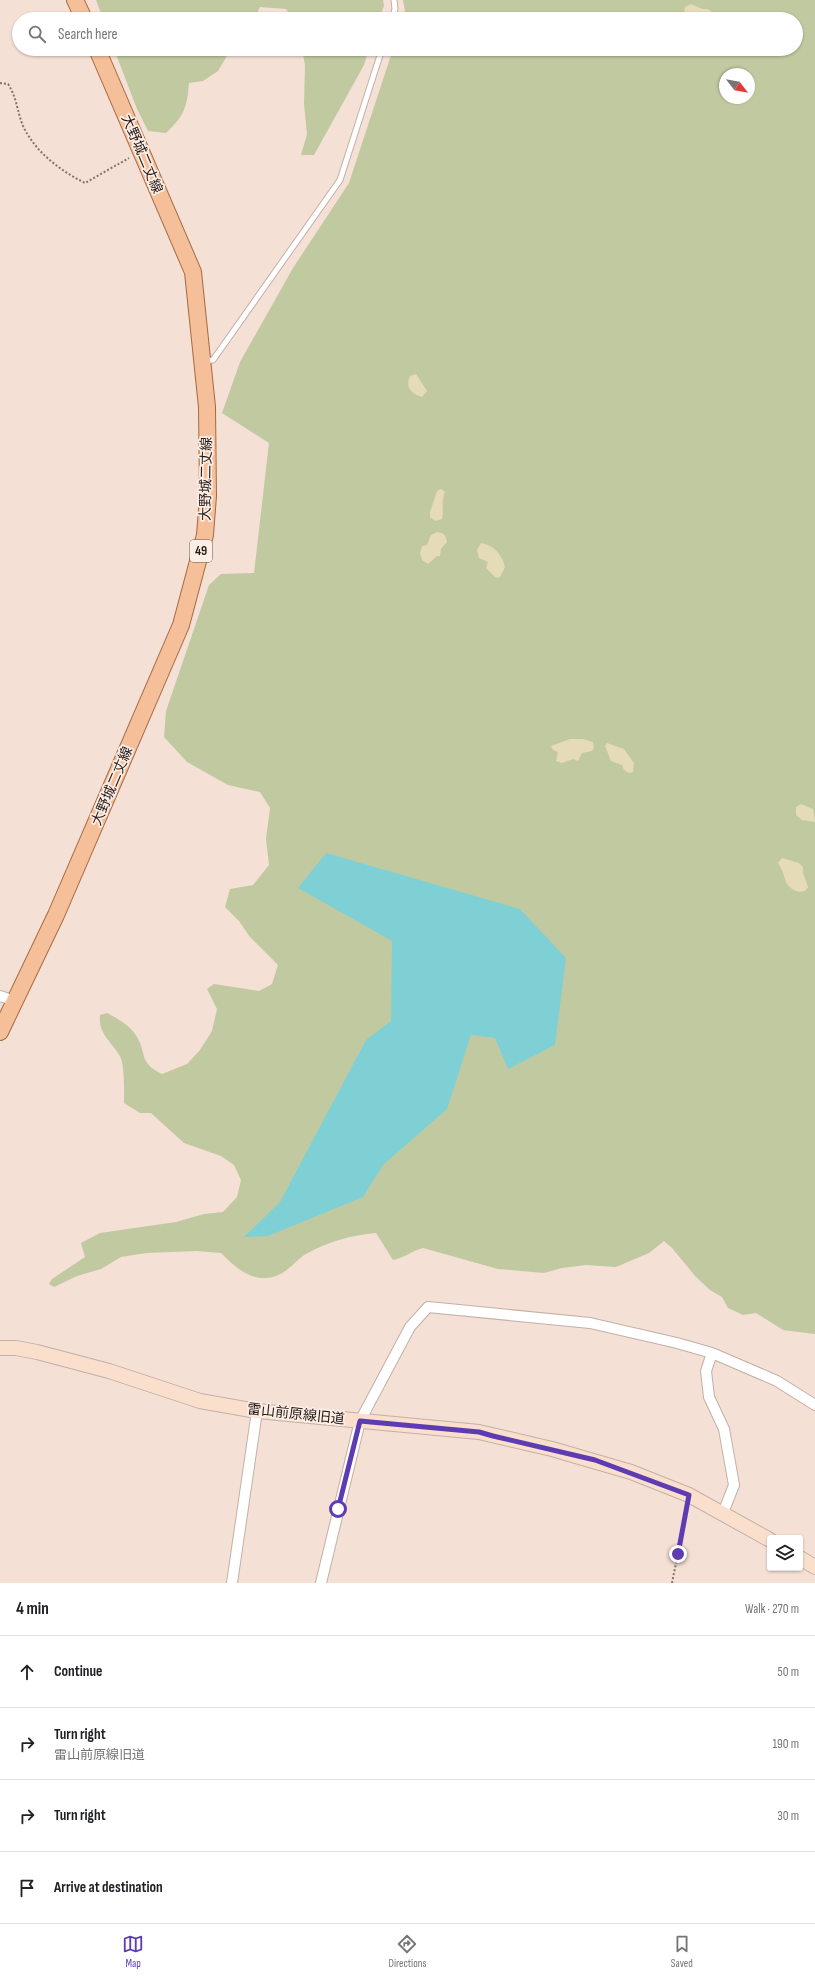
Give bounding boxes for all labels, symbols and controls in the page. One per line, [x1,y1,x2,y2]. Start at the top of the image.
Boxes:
search box [12,12,803,56]
icon: search [26,23,48,45]
text: Search here [58,25,118,44]
north arrow [719,68,755,104]
street label: 大野城二丈線 [118,112,166,196]
street label: 大野城二丈線 [197,437,215,521]
road number: 49 [190,540,212,562]
street label: 大野城二丈線 [88,744,136,828]
street label: 雷山前原線旧道 [246,1400,346,1428]
route start [329,1500,347,1518]
map controls [767,1535,803,1571]
button: layers [767,1535,803,1571]
route end [669,1545,687,1563]
text: 4 min [16,1599,49,1619]
text: Walk · 270 m [745,1601,799,1617]
icon: ahead [16,1661,38,1683]
text: Continue [54,1662,103,1681]
text: 50 m [778,1664,799,1680]
text: Turn right [54,1725,106,1744]
icon: right [16,1733,38,1755]
text: 190 m [772,1736,799,1752]
text: 雷山前原線旧道 [54,1747,145,1763]
icon: right [16,1805,38,1827]
text: Turn right [54,1806,106,1825]
text: 30 m [777,1808,799,1824]
icon: arrive [16,1877,38,1899]
text: Arrive at destination [54,1878,163,1897]
tab: Map [122,1933,144,1970]
tab: Directions [389,1933,426,1970]
tab: Saved [671,1933,693,1970]

